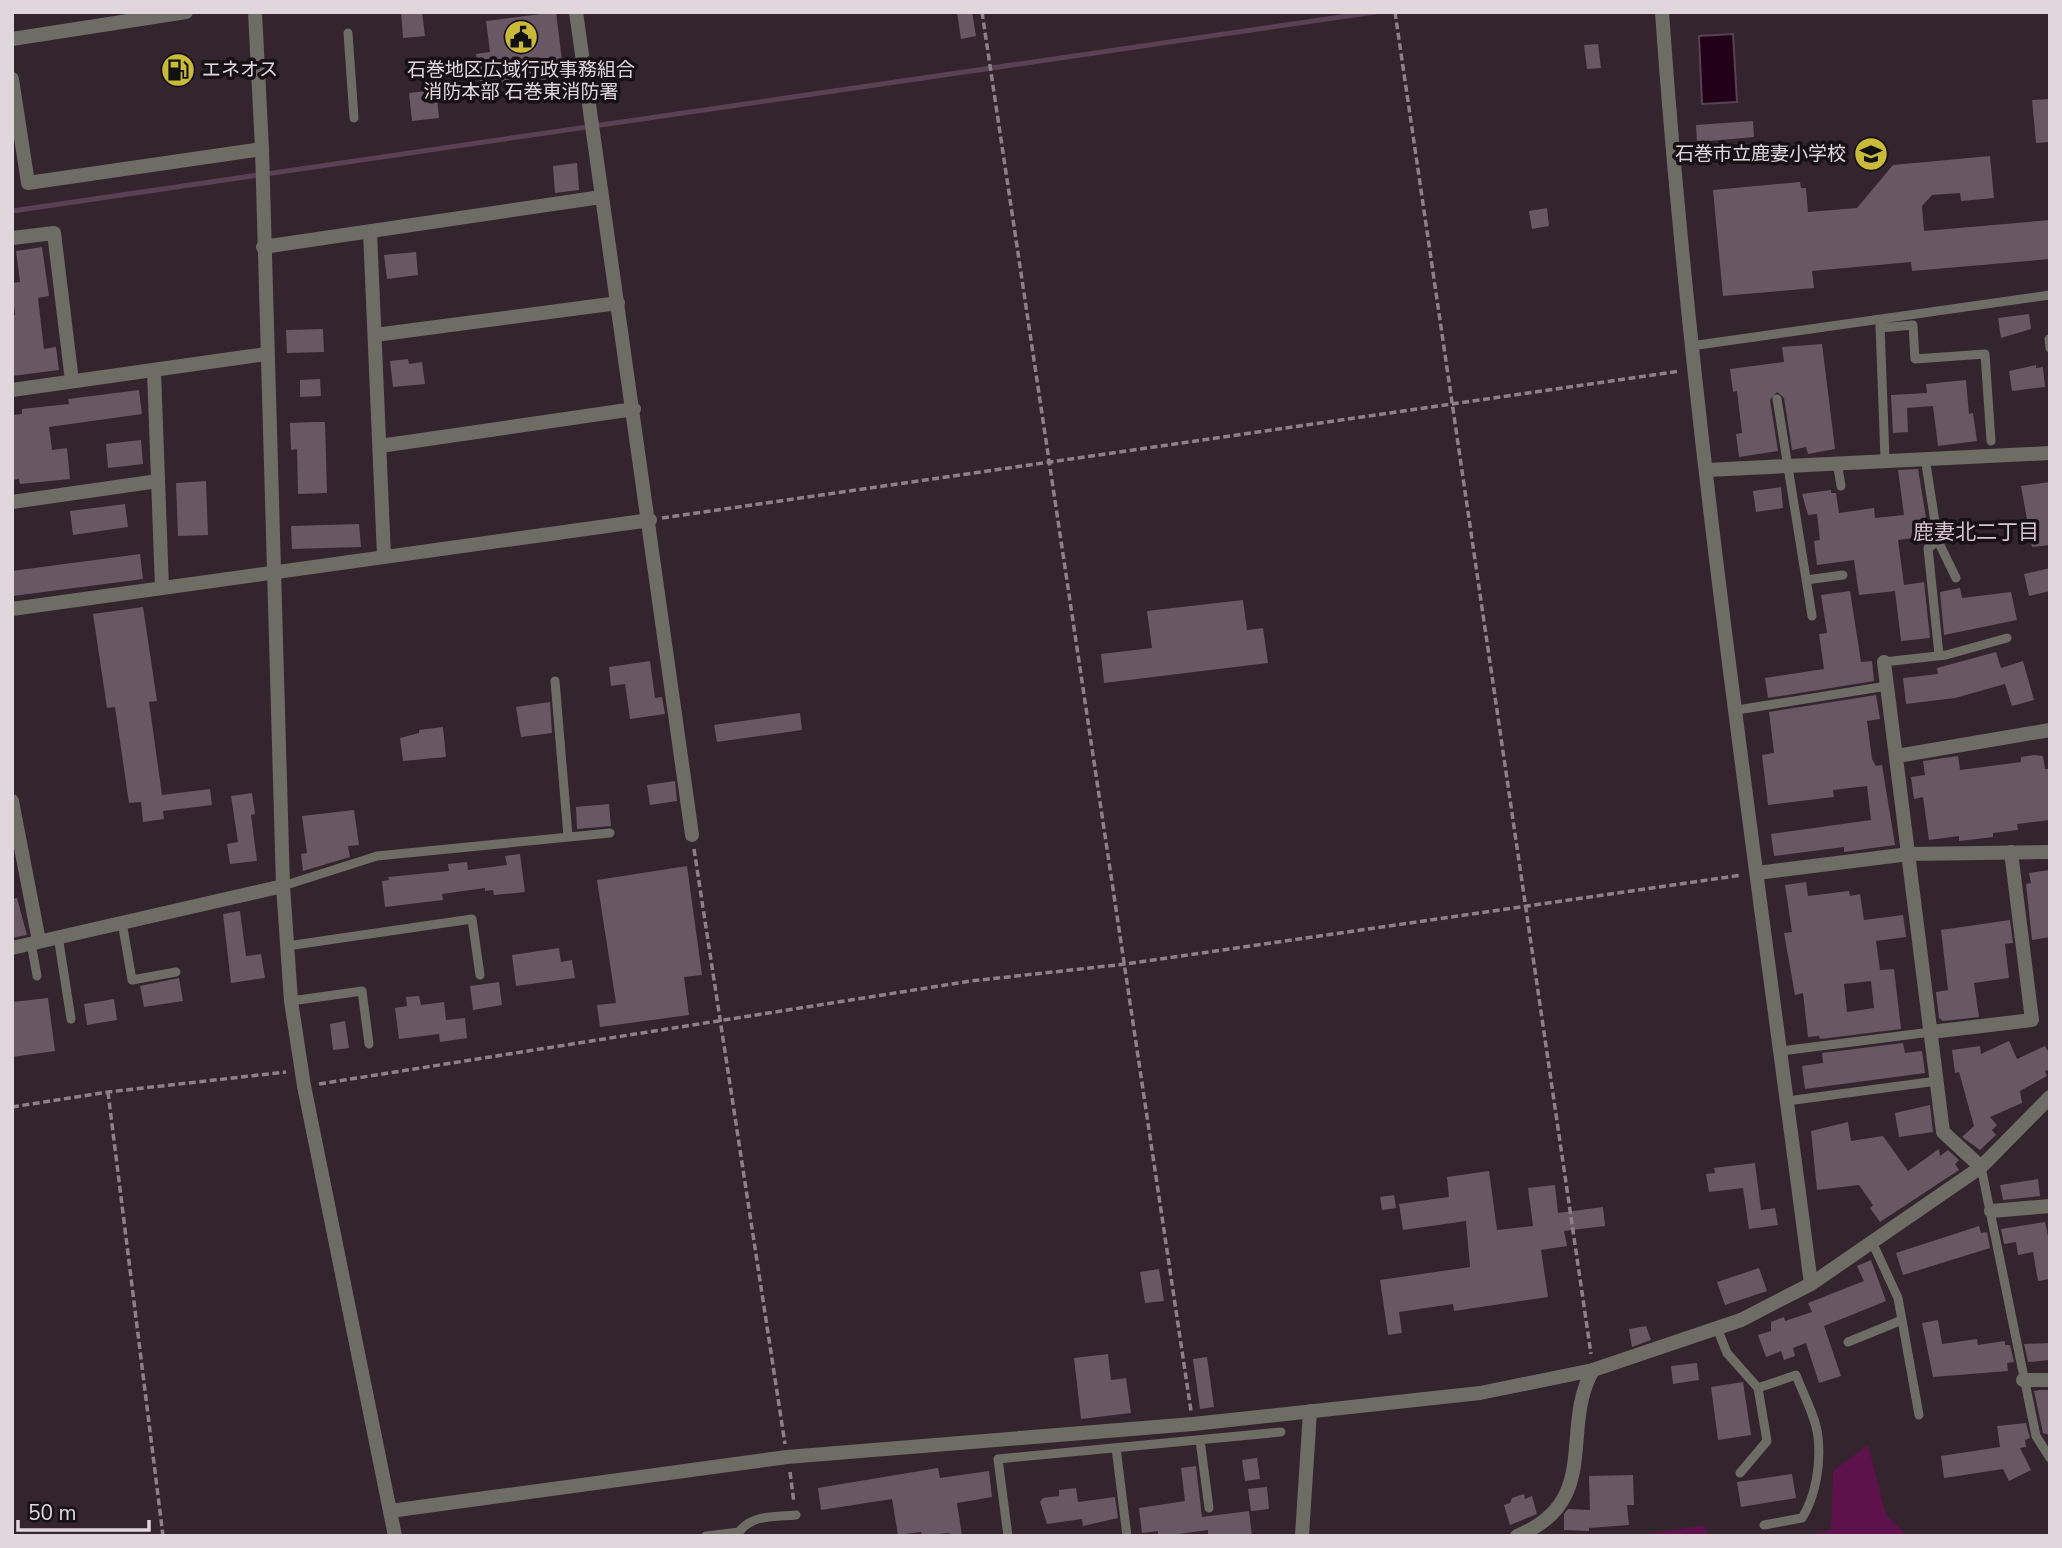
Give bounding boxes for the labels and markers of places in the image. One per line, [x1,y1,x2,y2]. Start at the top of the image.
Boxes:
public building icon: 石巻地区広域行政事務組合 消防本部 石巻東消防署 [502,18,540,56]
fuel station icon: エネオス [159,51,197,89]
place label: エネオス [202,57,278,83]
place label: 石巻地区広域行政事務組合 消防本部 石巻東消防署 [407,57,635,105]
school or university icon: 石巻市立鹿妻小学校 [1852,135,1890,173]
place label: 石巻市立鹿妻小学校 [1675,141,1846,167]

